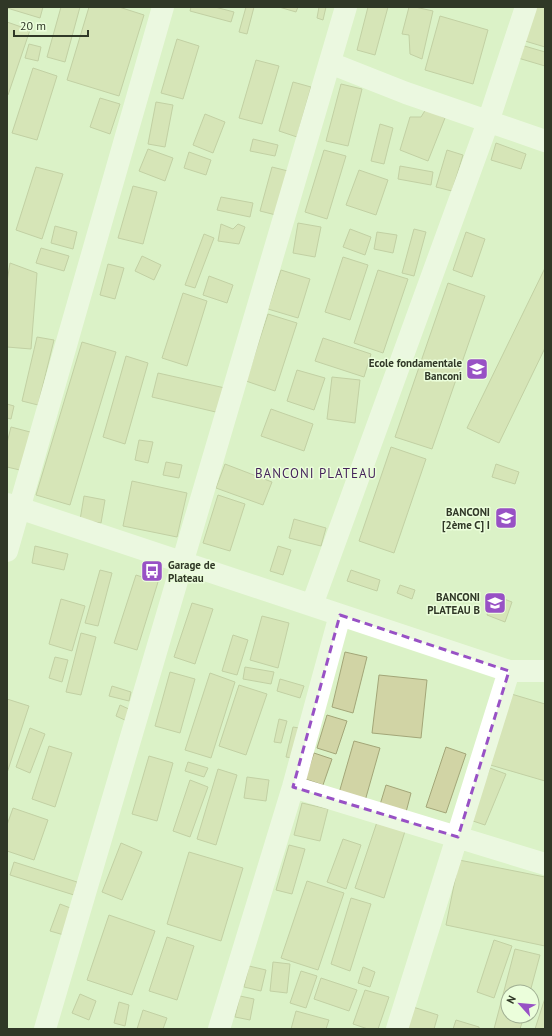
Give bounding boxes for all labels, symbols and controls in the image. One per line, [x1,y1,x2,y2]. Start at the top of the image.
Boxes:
scale bar [14,12,88,38]
text: 20 m [20,18,46,33]
place label: Ecole fondamentale Banconi [369,356,462,383]
school or university icon: Ecole fondamentale Banconi [464,356,490,382]
district label: BANCONI PLATEAU [255,465,377,482]
place label: BANCONI [2ème C] I [442,505,490,533]
school or university icon: BANCONI [2ème C] I [493,505,519,531]
bus stop icon: Garage de Plateau [139,558,165,584]
place label: Garage de Plateau [168,558,216,585]
place label: BANCONI PLATEAU B [427,590,480,617]
school or university icon: BANCONI PLATEAU B [482,590,508,616]
north arrow [500,984,540,1024]
text: N [503,993,519,1006]

